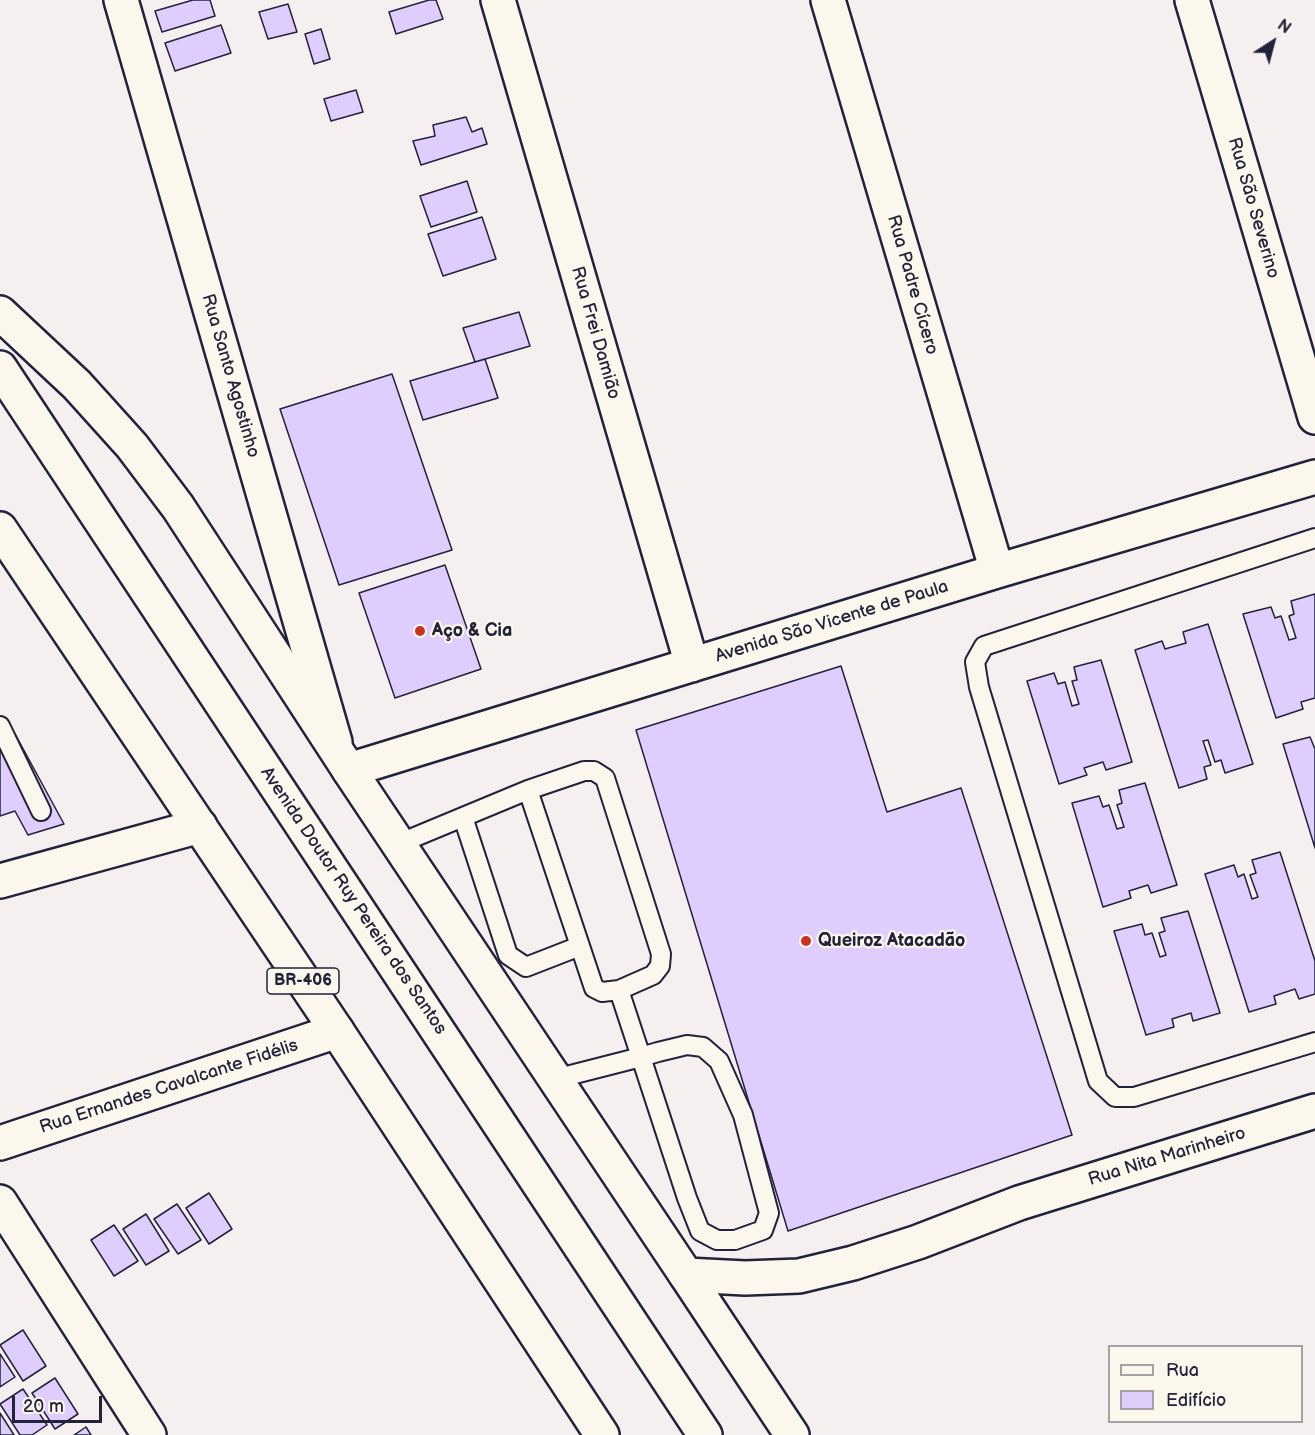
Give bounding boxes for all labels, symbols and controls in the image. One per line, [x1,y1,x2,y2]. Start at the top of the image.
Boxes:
north arrow [1243,12,1303,72]
text: N [1273,16,1294,38]
street label: Rua São Severino [1223,135,1283,281]
street label: Rua Padre Cícero [882,213,942,357]
street label: Rua Frei Damião [566,264,624,402]
street label: Rua Santo Agostinho [196,292,264,460]
street label: Avenida São Vicente de Paula [713,576,951,668]
place label: Aço & Cia [432,620,512,642]
marker: Aço & Cia [413,624,427,638]
street label: Avenida Doutor Ruy Pereira dos Santos [255,763,451,1039]
place label: Queiroz Atacadão [818,930,965,952]
marker: Queiroz Atacadão [799,934,813,948]
road number: BR-406 [267,968,339,994]
street label: Rua Ernandes Cavalcante Fidélis [37,1035,301,1139]
street label: Rua Nita Marinheiro [1086,1123,1248,1191]
legend [1108,1345,1303,1423]
text: Rua [1166,1360,1199,1381]
scale bar [15,1384,105,1422]
text: Edifício [1166,1390,1226,1411]
text: 20 m [23,1396,64,1417]

